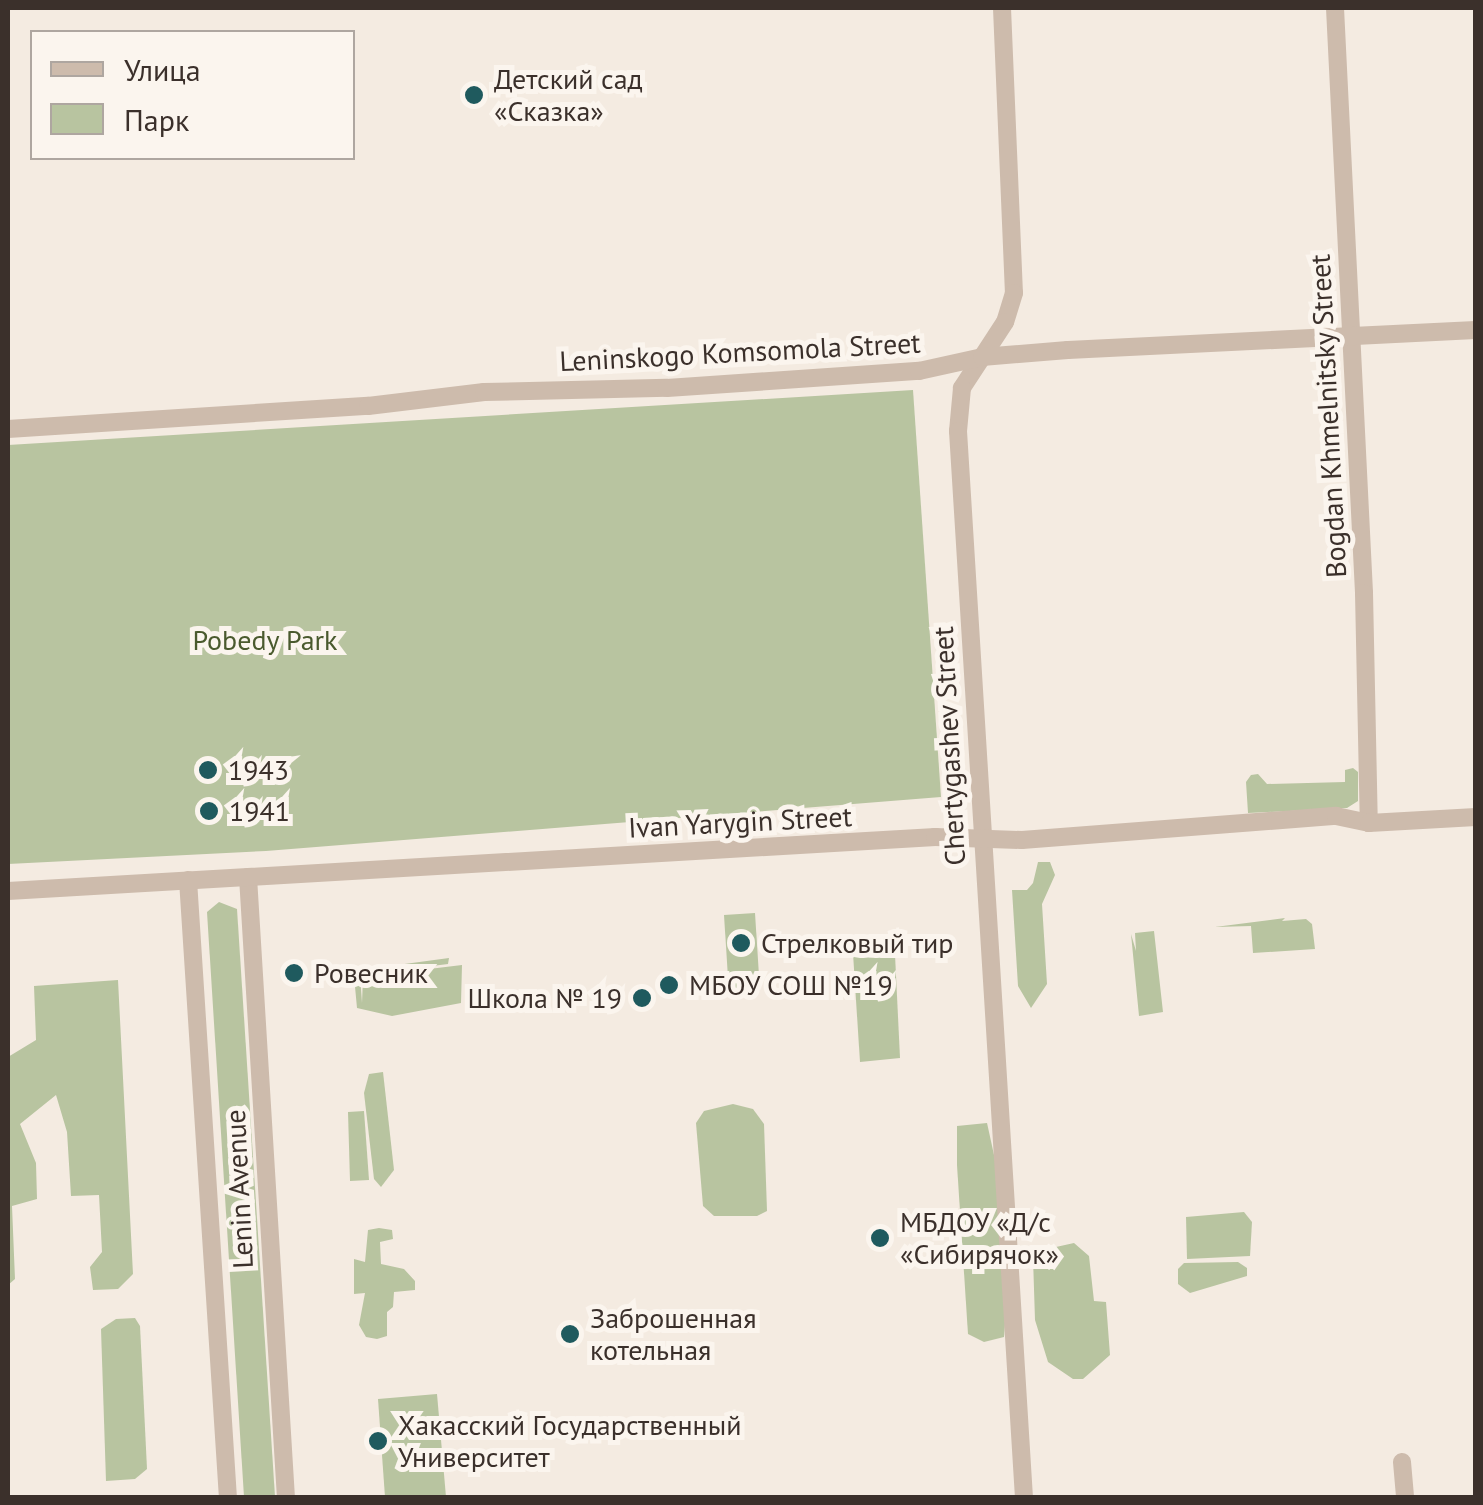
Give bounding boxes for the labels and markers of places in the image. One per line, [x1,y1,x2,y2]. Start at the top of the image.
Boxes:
place label: Детский сад «Сказка» [494,62,643,128]
marker: Детский сад «Сказка» [463,84,485,106]
place label: 1943 [228,753,289,787]
marker: 1943 [197,759,219,781]
place label: 1941 [229,794,290,828]
marker: 1941 [198,800,220,822]
place label: Стрелковый тир [761,926,954,960]
marker: Стрелковый тир [730,932,752,954]
place label: Ровесник [314,956,428,990]
marker: Ровесник [283,962,305,984]
place label: МБОУ СОШ №19 [689,968,894,1002]
marker: МБОУ СОШ №19 [658,974,680,996]
place label: Школа № 19 [467,981,622,1015]
marker: Школа № 19 [631,987,653,1009]
place label: МБДОУ «Д/с «Сибирячок» [900,1205,1059,1271]
marker: МБДОУ «Д/с «Сибирячок» [869,1227,891,1249]
place label: Заброшенная котельная [590,1301,756,1367]
marker: Заброшенная котельная [559,1323,581,1345]
place label: Хакасский Государственный Университет [398,1408,741,1474]
marker: Хакасский Государственный Университет [367,1430,389,1452]

